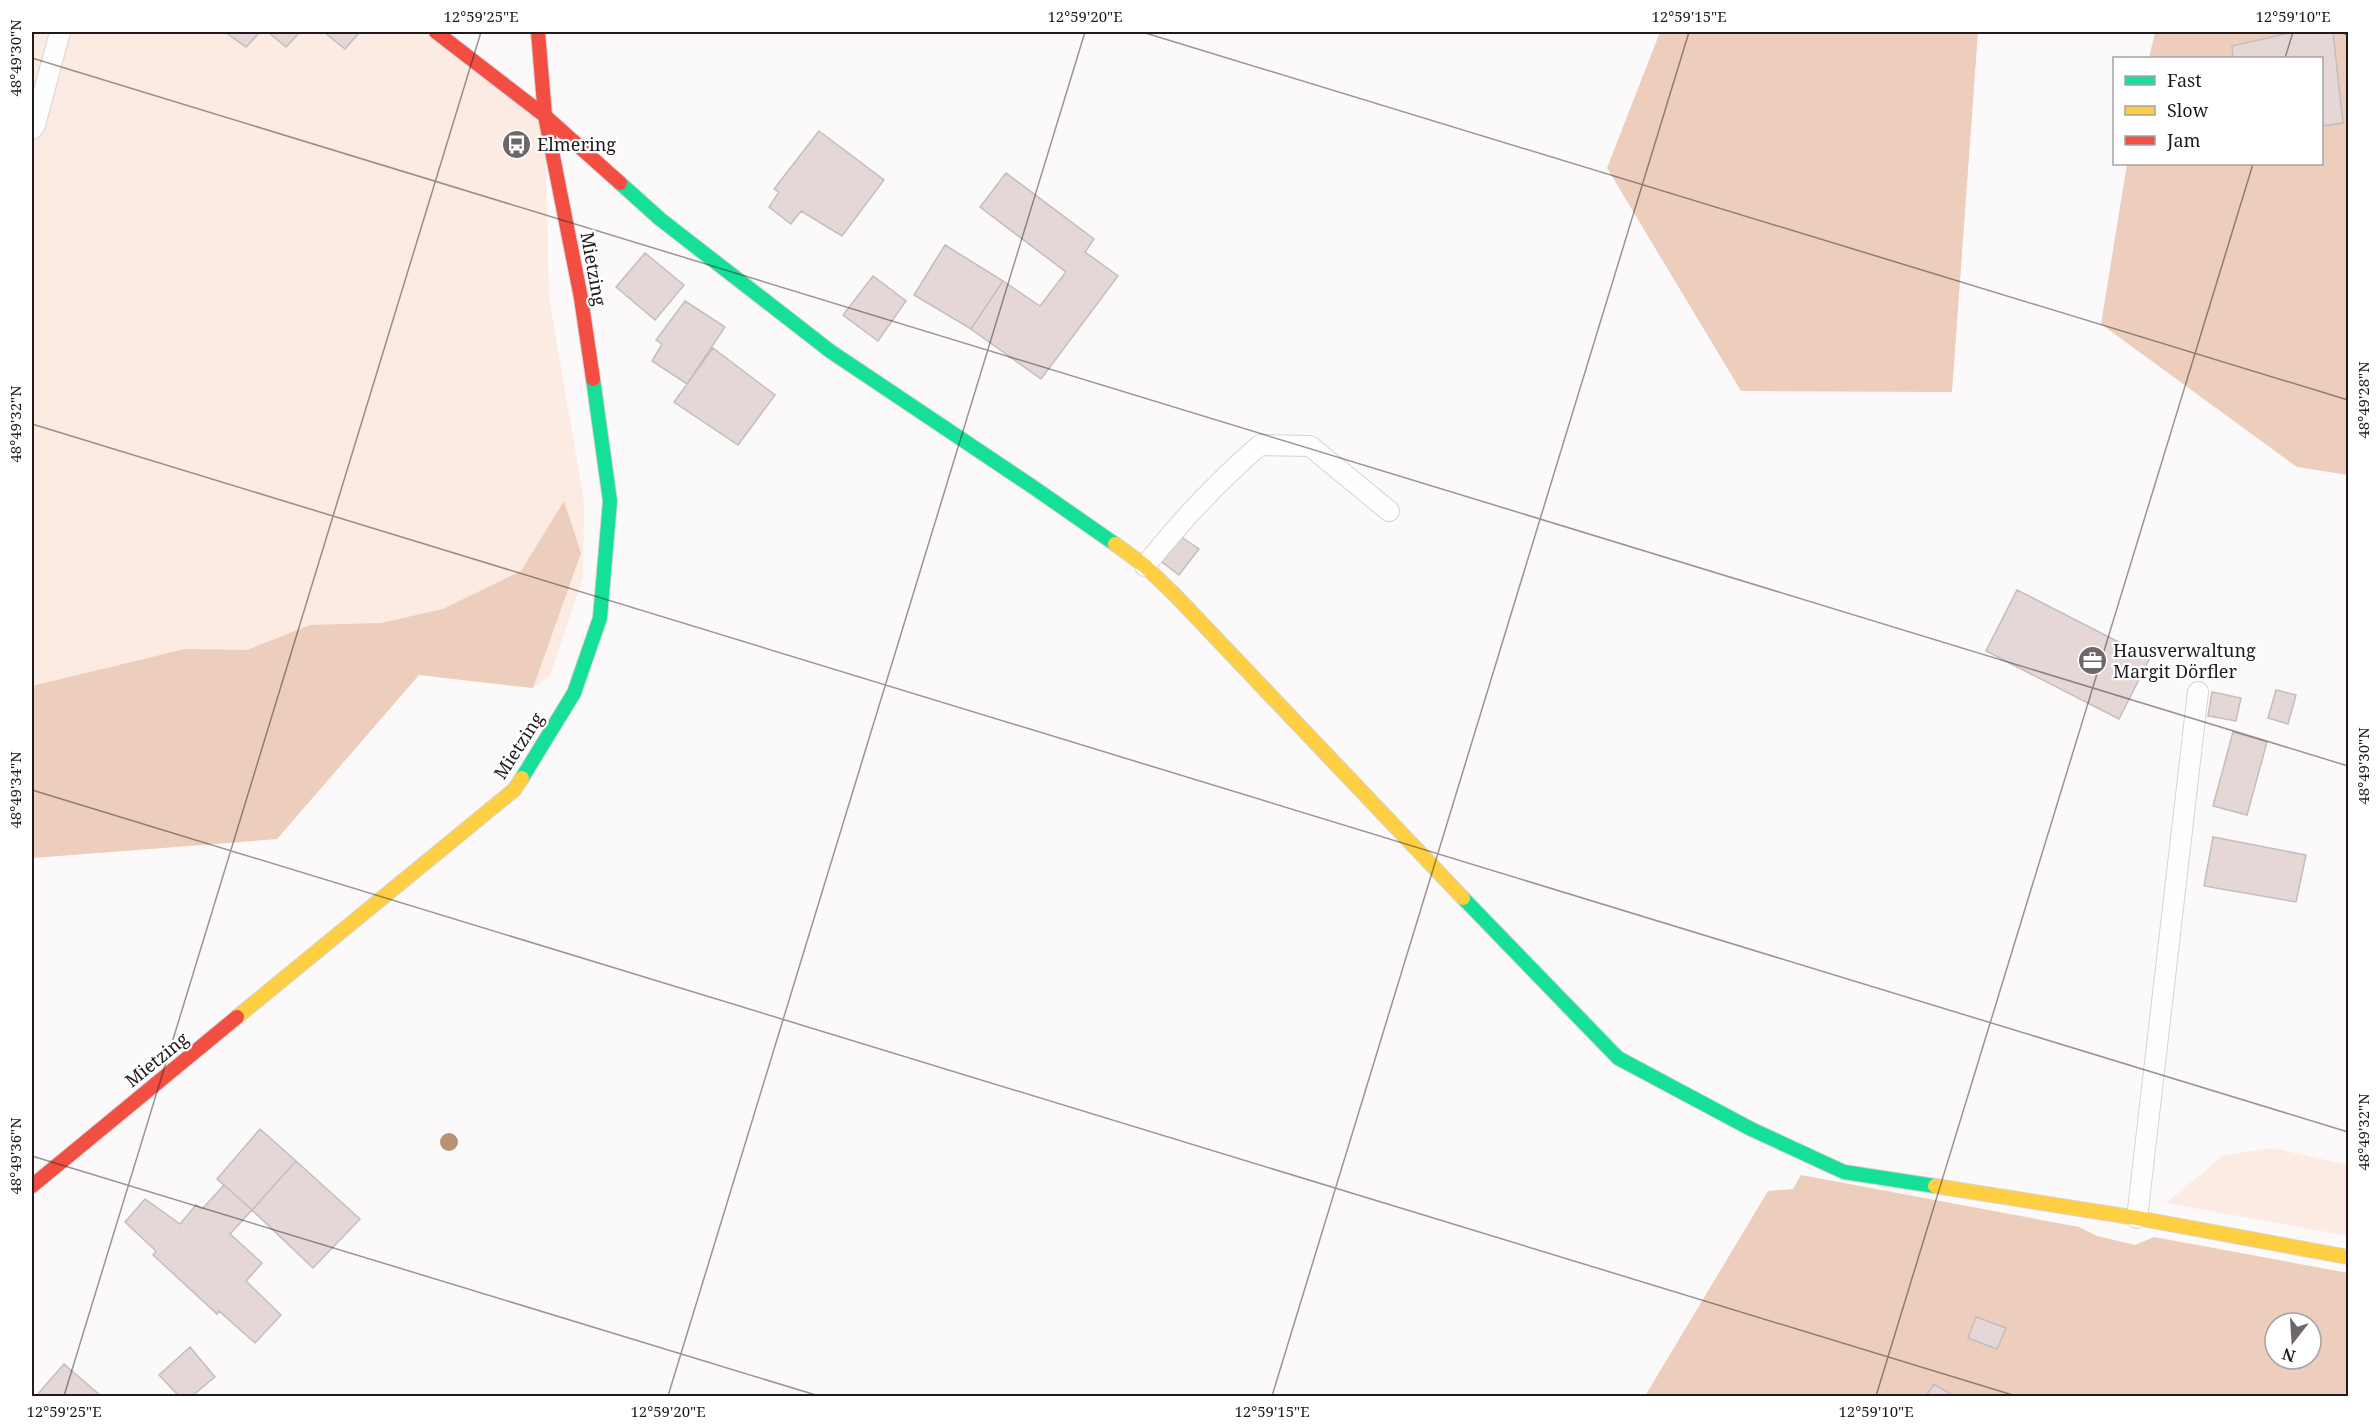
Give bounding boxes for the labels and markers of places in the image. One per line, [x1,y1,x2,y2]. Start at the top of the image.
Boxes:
bus stop icon: Elmering [500,129,532,161]
place label: Elmering [537,132,616,156]
place label: Hausverwaltung Margit Dörfler [2113,638,2256,683]
office icon: Hausverwaltung Margit Dörfler [2076,645,2108,677]

